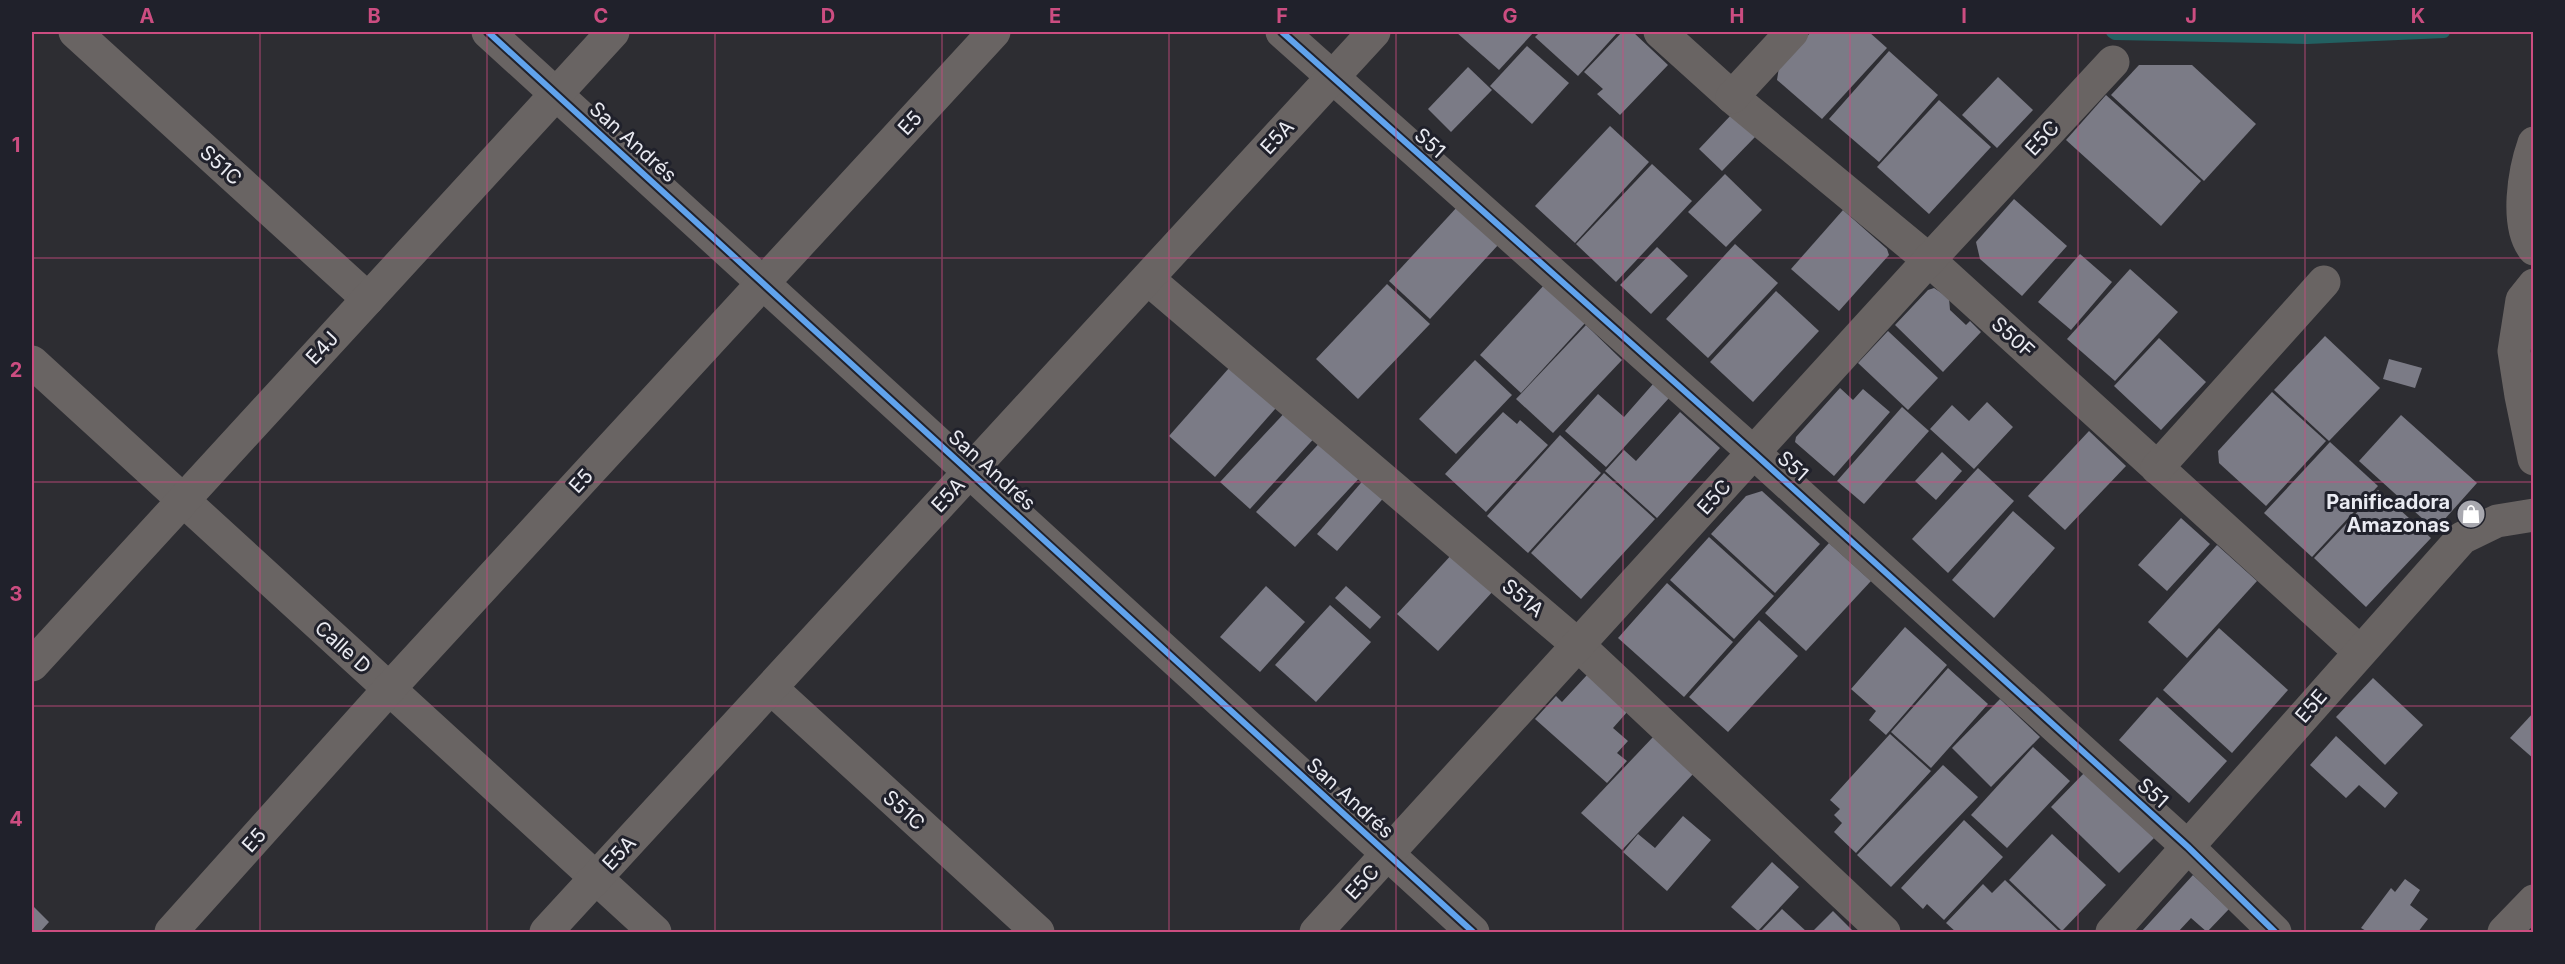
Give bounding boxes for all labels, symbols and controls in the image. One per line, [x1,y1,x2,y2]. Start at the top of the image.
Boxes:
text: A [140,4,155,28]
text: B [367,4,381,28]
text: C [594,4,608,28]
text: D [821,4,835,28]
text: E [1049,4,1061,28]
text: F [1276,4,1288,28]
text: G [1502,4,1518,28]
text: H [1730,4,1744,28]
text: I [1961,4,1967,28]
text: J [2185,4,2197,28]
text: K [2411,4,2425,28]
street label: San Andrés [585,97,681,187]
street label: E5 [893,106,927,140]
street label: E5A [1255,115,1299,159]
street label: E5C [2020,116,2064,160]
street label: S51 [1410,123,1450,163]
text: 1 [12,133,20,157]
street label: S51C [195,140,247,190]
street label: S50F [1987,312,2039,362]
street label: E4J [301,327,343,369]
text: 2 [10,358,22,382]
street label: San Andrés [944,425,1040,515]
street label: S51 [1773,446,1813,486]
street label: E5 [564,464,598,498]
street label: E5A [926,473,970,517]
street label: E5C [1692,475,1736,519]
place label: Panificadora Amazonas [2326,490,2450,537]
shop icon: Panificadora Amazonas [2455,498,2487,530]
street label: S51A [1497,574,1549,622]
text: 3 [10,582,22,606]
street label: Calle D [310,616,376,678]
street label: E5E [2290,684,2332,728]
street label: San Andrés [1302,753,1398,843]
street label: S51 [2133,773,2173,813]
street label: S51C [878,785,930,835]
text: 4 [9,807,23,831]
street label: E5 [237,823,271,857]
street label: E5A [597,831,641,875]
street label: E5C [1340,860,1384,904]

